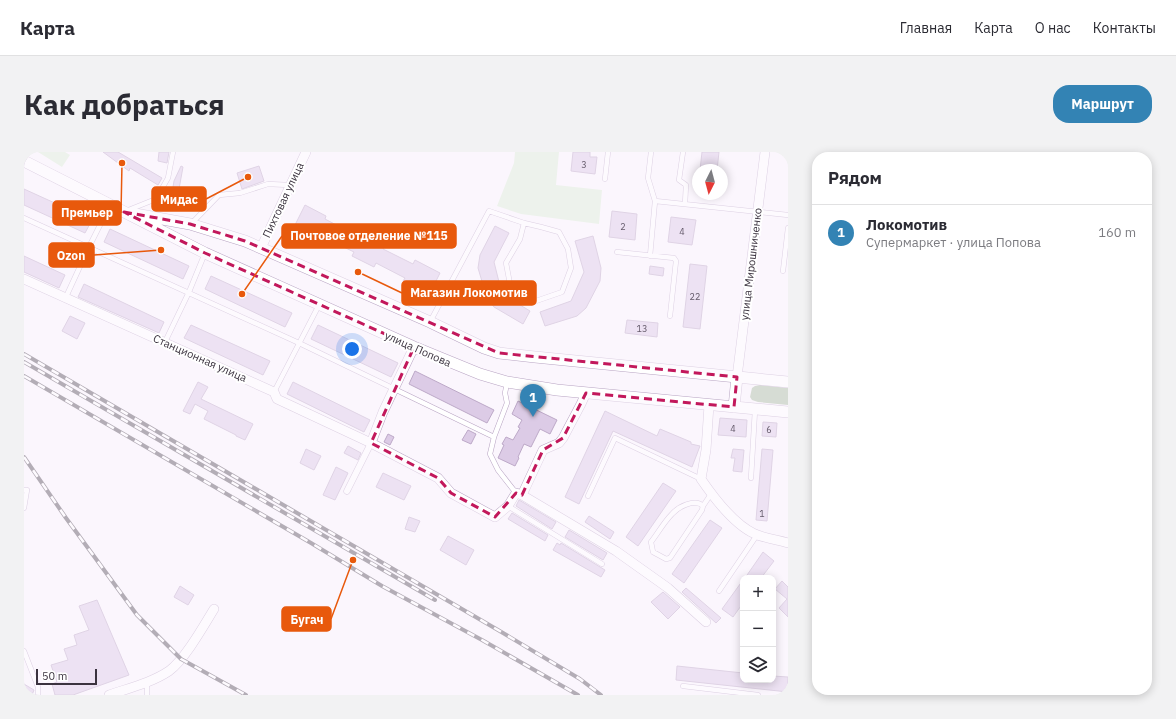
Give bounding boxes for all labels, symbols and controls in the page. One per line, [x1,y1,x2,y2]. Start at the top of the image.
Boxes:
text: Карта [20,16,75,40]
text: Главная [900,19,952,37]
text: Карта [974,19,1013,37]
text: О нас [1035,19,1071,37]
text: Контакты [1093,19,1156,37]
button: Маршрут [1053,85,1152,123]
text: Как добраться [24,86,225,123]
house number: 3 [581,159,587,170]
street label: Пихтовая улица [259,160,307,240]
north arrow [692,164,728,200]
text: Рядом [828,167,882,189]
callout: Мидас [152,187,206,211]
text: Мидас [160,192,198,207]
callout: Премьер [53,201,121,225]
text: Премьер [61,205,113,220]
street label: улица Мирошниченко [737,207,765,321]
text: Локомотив [866,215,947,234]
house number: 2 [620,221,626,232]
callout: Почтовое отделение №115 [282,224,456,248]
text: 1 [837,224,845,241]
text: 160 m [1098,224,1136,241]
house number: 4 [679,226,685,237]
text: Почтовое отделение №115 [290,228,448,243]
text: Супермаркет · улица Попова [866,234,1041,251]
callout: Ozon [49,243,94,267]
text: Ozon [57,248,85,263]
callout: Магазин Локомотив [402,281,536,305]
text: Магазин Локомотив [410,285,528,300]
house number: 22 [690,291,700,302]
house number: 13 [637,323,647,334]
street label: улица Попова [383,328,454,370]
street label: Станционная улица [151,331,249,385]
your location [342,339,362,359]
pin: 1 [520,384,546,417]
house number: 4 [730,423,736,434]
house number: 6 [766,424,772,435]
house number: 1 [759,508,765,519]
map controls [740,575,776,683]
button: + [740,575,776,611]
callout: Бугач [282,607,331,631]
button: − [740,611,776,647]
text: Бугач [291,612,324,627]
button: layers [740,647,776,683]
scale bar [36,667,97,686]
text: 50 m [42,669,67,683]

